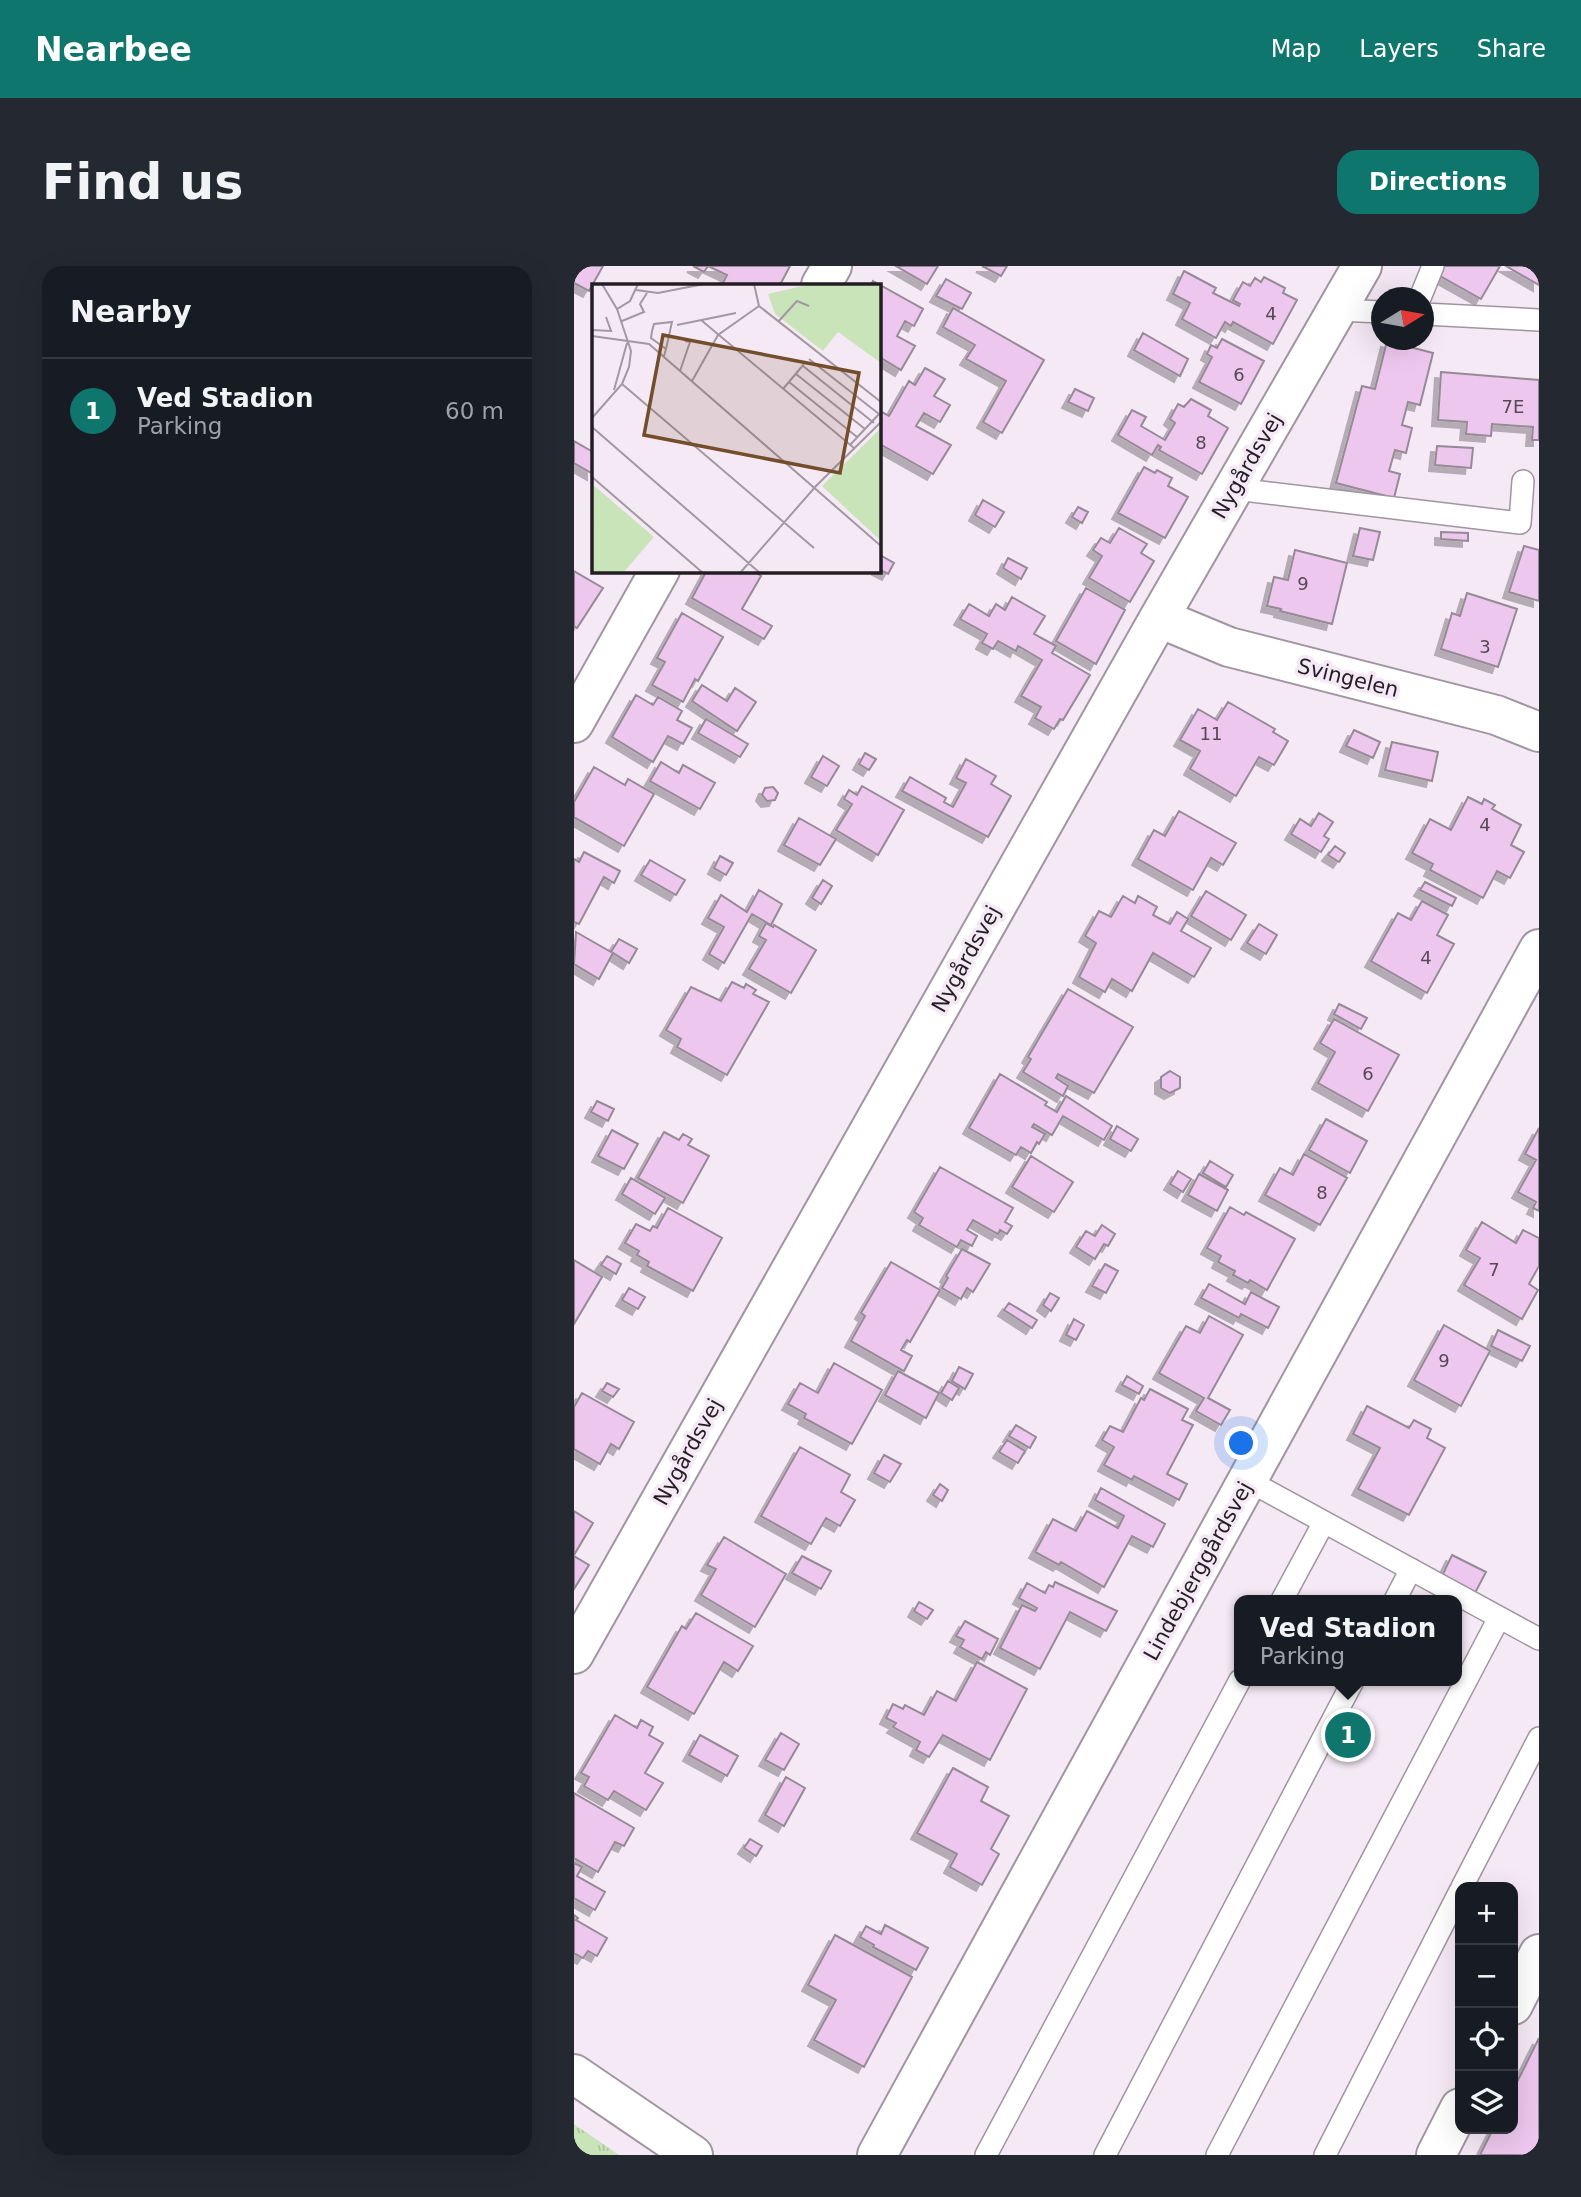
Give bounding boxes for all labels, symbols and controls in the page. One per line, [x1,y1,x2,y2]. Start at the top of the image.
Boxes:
text: Nearbee [35,30,192,69]
text: Map [1271,35,1321,63]
text: Layers [1359,35,1439,63]
text: Share [1477,35,1546,63]
button: Directions [1337,150,1539,214]
text: Find us [42,154,243,211]
inset map [592,284,880,572]
north arrow [1371,287,1434,350]
text: Nearby [70,294,192,329]
house number: 4 [1265,303,1277,324]
house number: 6 [1233,364,1245,385]
text: Ved Stadion [137,383,314,413]
house number: 7E [1502,396,1524,417]
text: 1 [85,398,101,424]
text: 60 m [445,398,504,424]
street label: Nygårdsvej [1206,408,1287,523]
text: Parking [137,413,222,439]
house number: 8 [1195,432,1207,453]
house number: 9 [1297,573,1309,594]
house number: 3 [1479,636,1491,657]
street label: Svingelen [1295,654,1401,702]
house number: 11 [1200,723,1222,744]
house number: 4 [1479,814,1491,835]
street label: Nygårdsvej [926,901,1005,1016]
house number: 4 [1420,947,1432,968]
house number: 6 [1362,1063,1374,1084]
house number: 8 [1316,1182,1328,1203]
house number: 7 [1488,1259,1500,1280]
house number: 9 [1438,1350,1450,1371]
street label: Nygårdsvej [648,1394,727,1509]
your location [1224,1426,1258,1460]
street label: Lindebjerggårdsvej [1138,1477,1257,1665]
popup [1234,1595,1462,1686]
text: Ved Stadion [1260,1613,1436,1643]
text: Parking [1260,1643,1345,1669]
pin: 1 [1325,1709,1371,1761]
map controls [1455,1882,1518,2134]
button: + [1455,1882,1518,1945]
button: − [1455,1945,1518,2008]
button: locate [1455,2008,1518,2071]
button: layers [1455,2071,1518,2134]

